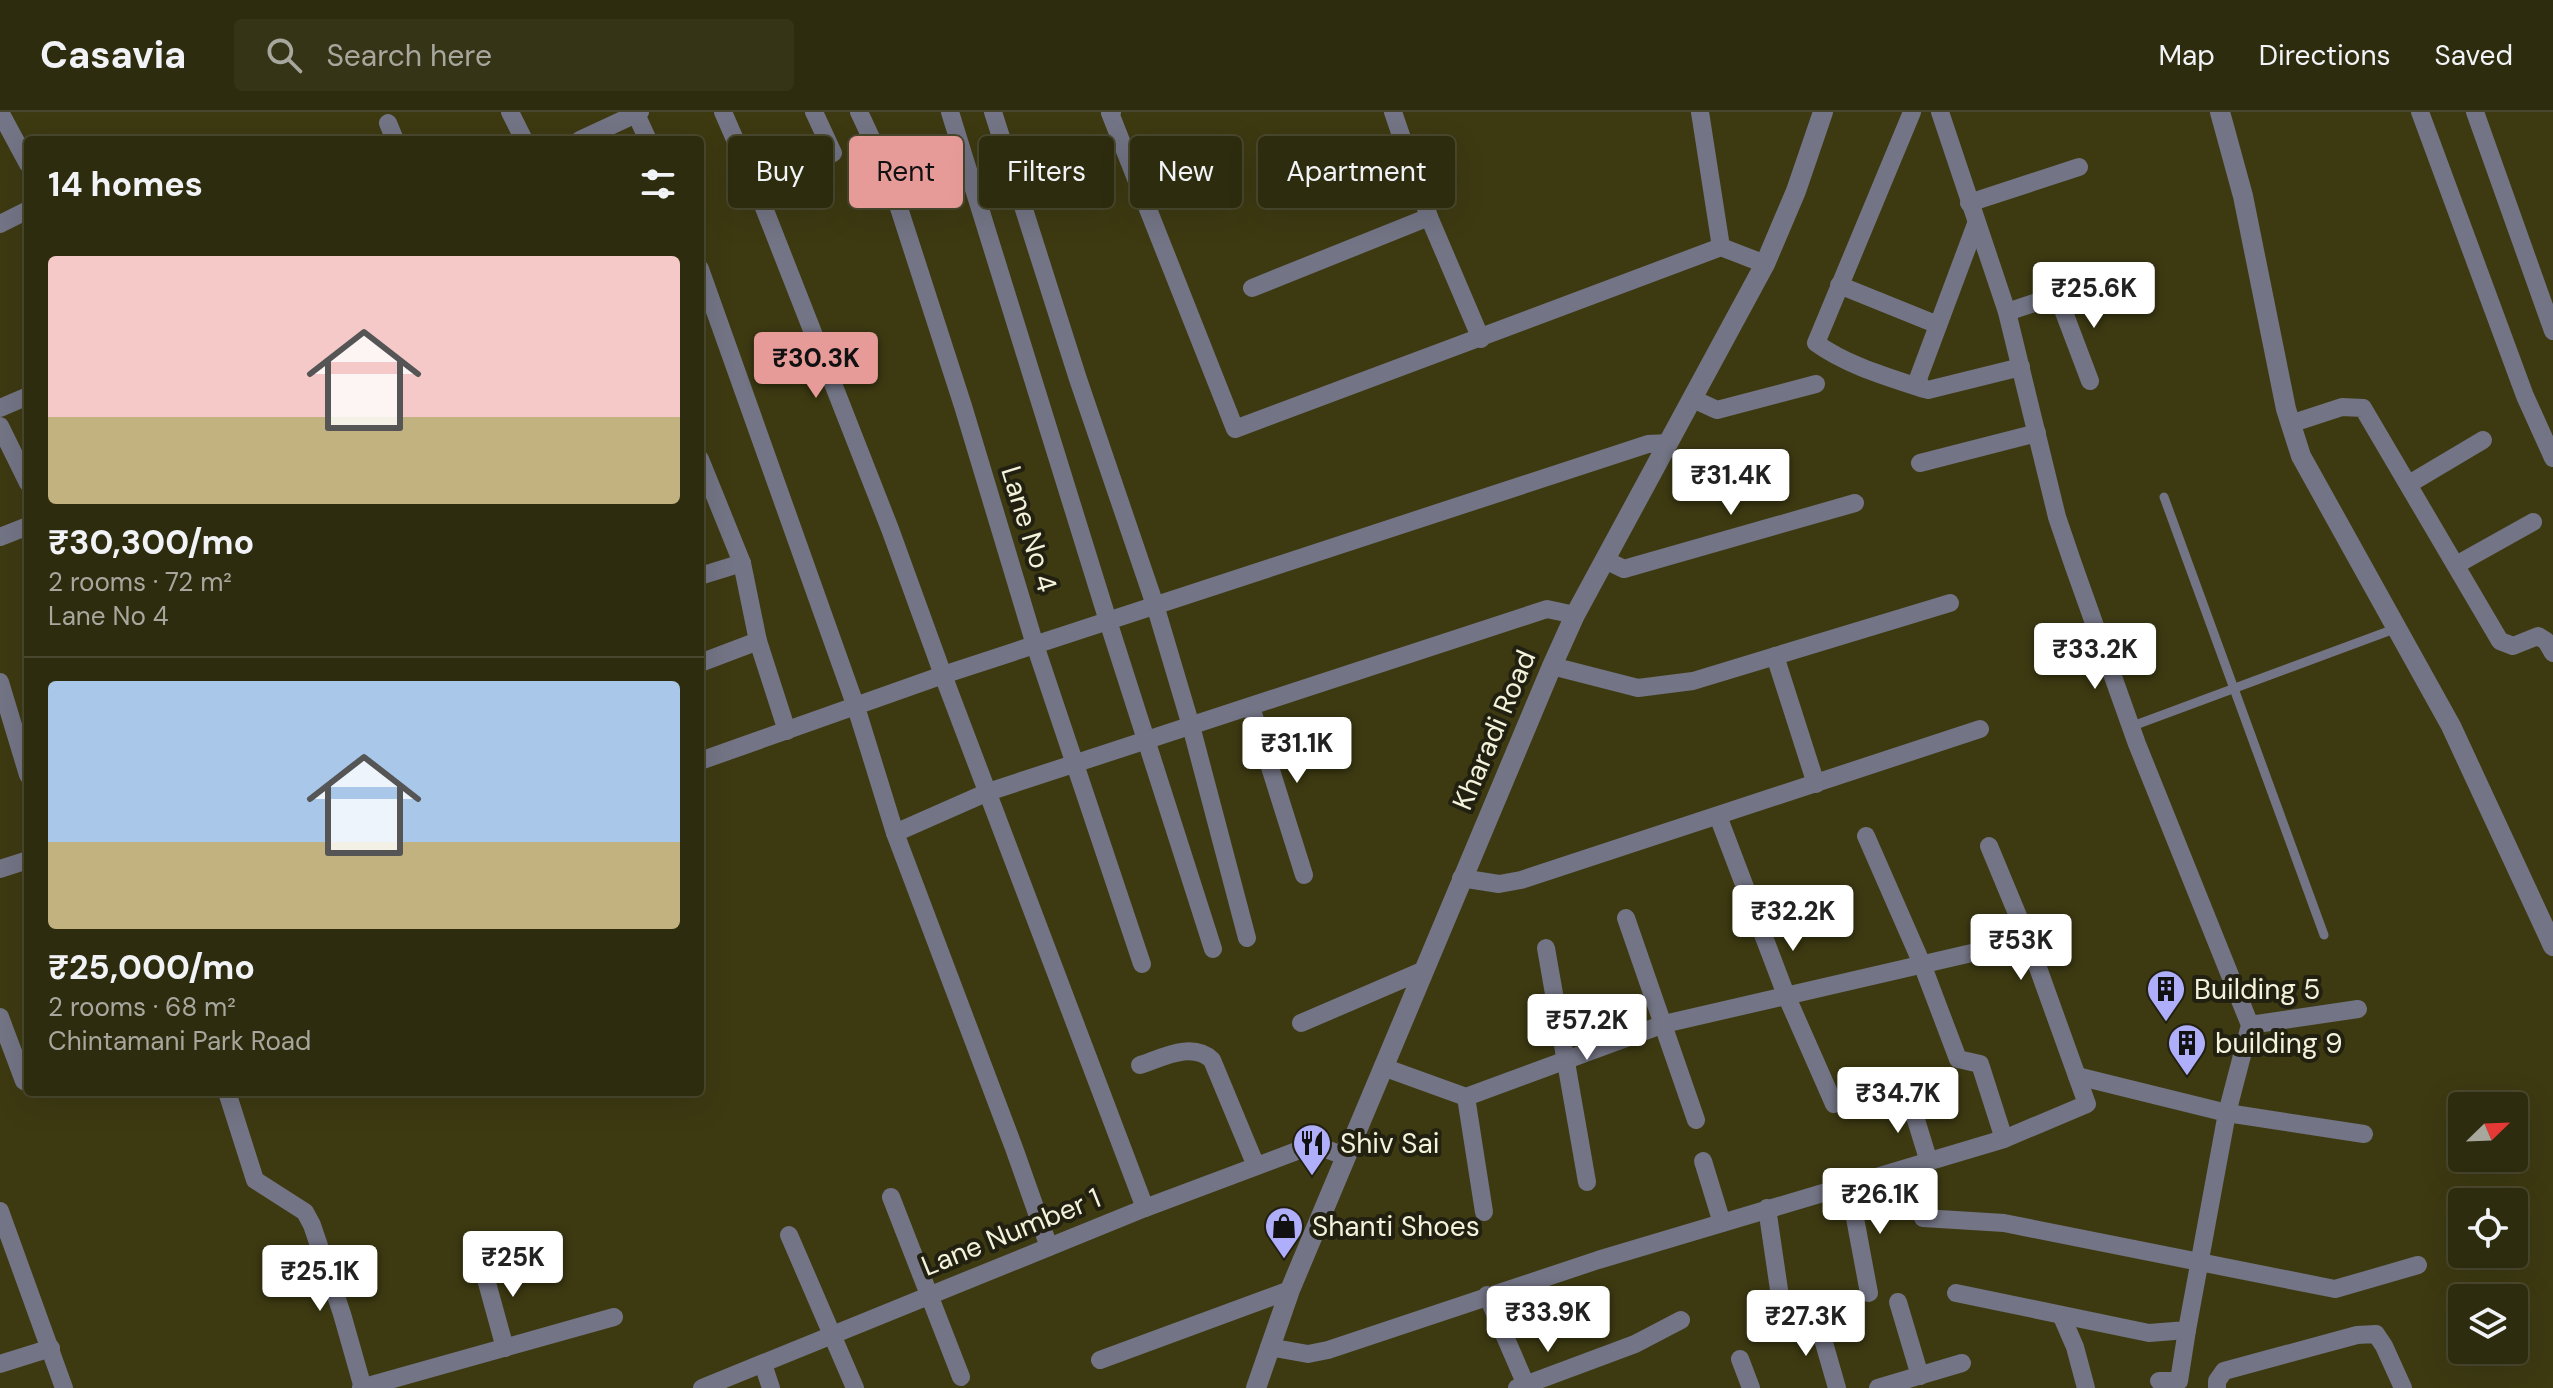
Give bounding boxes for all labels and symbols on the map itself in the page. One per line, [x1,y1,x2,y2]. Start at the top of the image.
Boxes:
pin: ₹25.6K [2029,262,2159,330]
pin: ₹30.3K [751,332,881,400]
pin: ₹31.4K [1666,449,1796,517]
street label: Lane No 4 [992,462,1066,596]
pin: ₹33.2K [2030,623,2160,691]
street label: Kharadi Road [1444,644,1544,816]
pin: ₹31.1K [1232,717,1362,785]
pin: ₹32.2K [1728,885,1858,953]
pin: ₹53K [1974,914,2068,982]
building icon: Building 5 [2145,968,2187,1023]
place label: Building 5 [2194,971,2320,1008]
pin: ₹57.2K [1522,994,1652,1062]
building icon: building 9 [2166,1022,2208,1077]
place label: building 9 [2215,1025,2343,1062]
pin: ₹34.7K [1833,1067,1963,1135]
north arrow [2448,1092,2528,1172]
restaurant icon: Shiv Sai [1291,1122,1333,1177]
place label: Shiv Sai [1340,1125,1439,1162]
pin: ₹26.1K [1815,1168,1945,1236]
street label: Lane Number 1 [916,1179,1106,1285]
shop icon: Shanti Shoes [1263,1205,1305,1260]
place label: Shanti Shoes [1312,1208,1480,1245]
pin: ₹25K [466,1231,560,1299]
pin: ₹25.1K [255,1245,385,1313]
pin: ₹33.9K [1483,1286,1613,1354]
pin: ₹27.3K [1741,1290,1871,1358]

